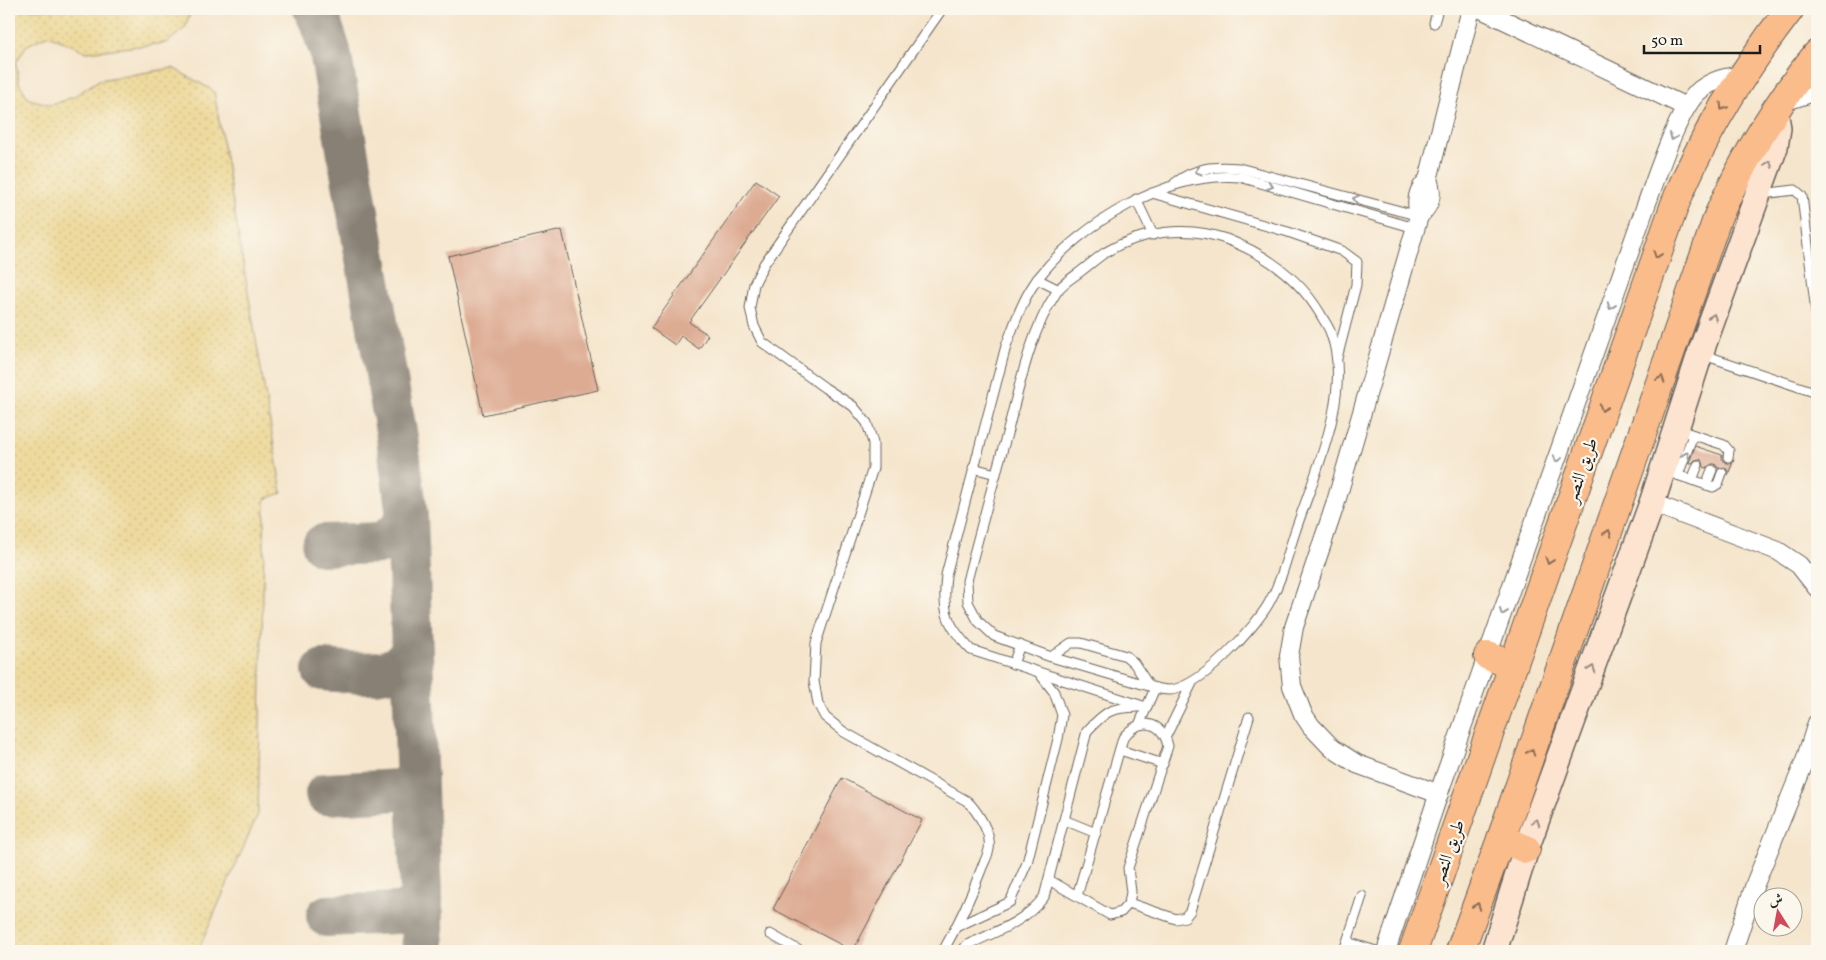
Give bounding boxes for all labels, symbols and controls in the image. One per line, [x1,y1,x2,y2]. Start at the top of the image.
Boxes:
scale bar [1644,22,1760,54]
text: 50 m [1651,31,1683,52]
one-way arrow [1720,101,1729,110]
one-way arrow [1668,132,1679,141]
one-way arrow [1763,161,1773,169]
one-way arrow [1195,165,1203,175]
one-way arrow [1265,180,1274,191]
one-way arrow [1352,194,1361,205]
one-way arrow [1653,250,1663,258]
one-way arrow [1607,301,1617,309]
one-way arrow [1707,313,1717,322]
one-way arrow [1655,376,1665,384]
one-way arrow [1599,403,1609,412]
street label: طريق النصر [1559,435,1605,508]
one-way arrow [1679,451,1690,460]
one-way arrow [1553,454,1563,463]
one-way arrow [1602,529,1612,538]
one-way arrow [1545,557,1555,565]
one-way arrow [1499,608,1509,616]
one-way arrow [1586,665,1596,674]
one-way arrow [1526,749,1536,757]
street label: طريق النصر [1426,817,1472,890]
one-way arrow [1530,818,1540,827]
north arrow [1754,888,1804,938]
text: ش [1767,890,1785,911]
one-way arrow [1471,902,1481,910]

